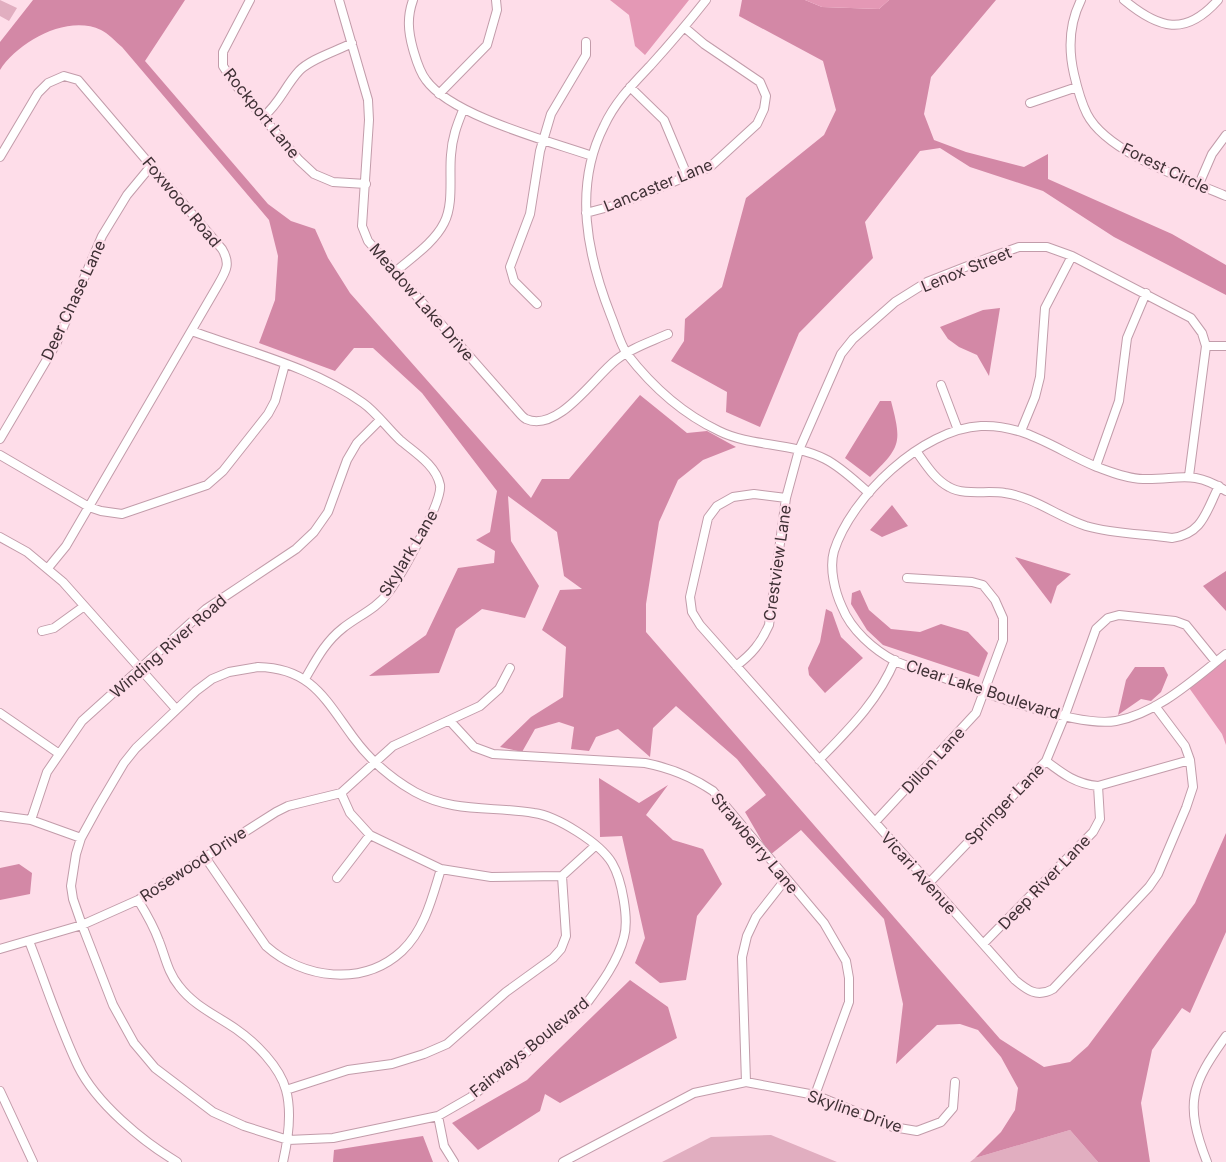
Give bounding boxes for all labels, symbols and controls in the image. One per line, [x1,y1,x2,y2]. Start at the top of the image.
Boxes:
street label: Rockport Lane [220,64,304,162]
street label: Forest Circle [1119,138,1213,198]
street label: Foxwood Road [138,153,226,251]
street label: Lancaster Lane [600,154,716,216]
street label: Deer Chase Lane [36,237,110,363]
street label: Meadow Lake Drive [365,239,479,365]
street label: Lenox Street [918,242,1014,296]
street label: Crestview Lane [759,504,795,622]
street label: Skylark Lane [374,506,442,600]
street label: Winding River Road [106,590,230,702]
street label: Clear Lake Boulevard [903,655,1063,723]
street label: Dillon Lane [897,723,969,797]
street label: Springer Lane [960,759,1048,849]
street label: Strawberry Lane [707,788,803,898]
street label: Rosewood Drive [136,822,250,906]
street label: Vicari Avenue [877,828,961,918]
street label: Deep River Lane [994,830,1094,934]
street label: Fairways Boulevard [465,993,593,1101]
street label: Skyline Drive [805,1085,905,1137]

